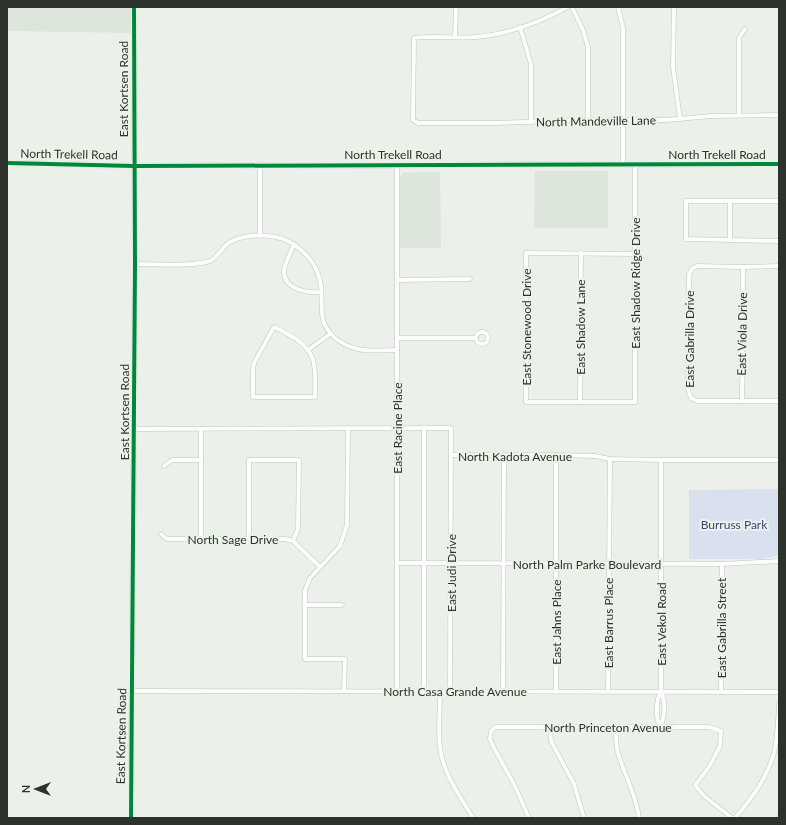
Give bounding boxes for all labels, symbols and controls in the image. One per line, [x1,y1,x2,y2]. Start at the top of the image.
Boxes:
street label: East Kortsen Road [116,41,131,137]
street label: North Mandeville Lane [536,112,656,130]
street label: North Trekell Road [20,146,118,162]
street label: North Trekell Road [344,147,442,162]
street label: North Trekell Road [668,147,766,162]
street label: East Shadow Ridge Drive [628,217,643,349]
street label: East Stonewood Drive [519,268,534,386]
street label: East Shadow Lane [573,279,588,375]
street label: East Gabrilla Drive [682,290,697,388]
street label: East Viola Drive [734,292,750,376]
street label: East Kortsen Road [117,364,132,460]
street label: East Racine Place [390,382,405,474]
street label: North Kadota Avenue [458,449,572,464]
park label: Burruss Park [701,517,768,532]
street label: North Sage Drive [188,532,278,547]
street label: East Judi Drive [444,534,459,612]
street label: North Palm Parke Boulevard [513,557,661,572]
street label: East Gabrilla Street [714,577,729,678]
street label: East Barrus Place [601,578,616,668]
street label: East Jahns Place [549,579,564,665]
street label: East Vekol Road [654,582,669,666]
street label: North Casa Grande Avenue [383,684,527,699]
street label: East Kortsen Road [113,688,129,784]
street label: North Princeton Avenue [544,720,672,735]
north arrow [16,769,56,809]
text: N [19,785,32,793]

